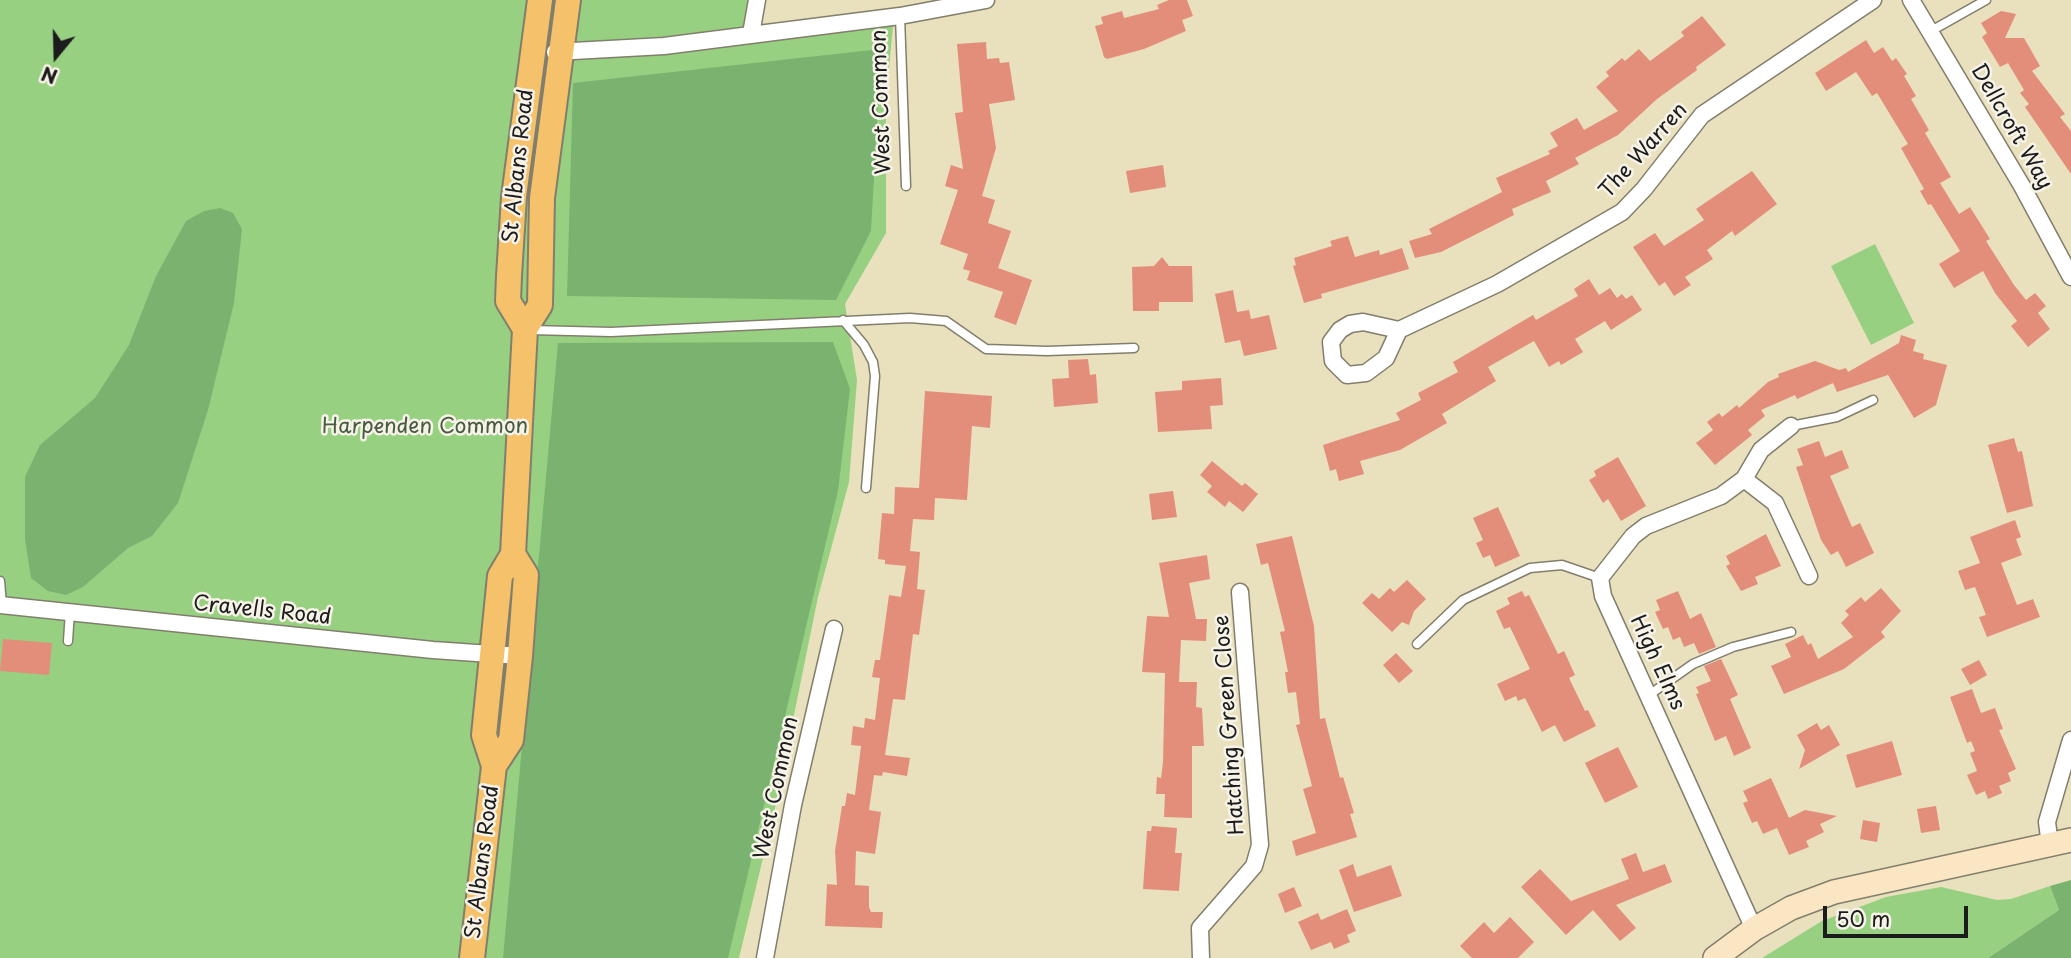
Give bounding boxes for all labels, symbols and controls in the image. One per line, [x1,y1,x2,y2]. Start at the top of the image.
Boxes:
north arrow [21,21,91,91]
street label: West Common [867,29,897,175]
text: N [37,60,61,92]
street label: Dellcroft Way [1965,60,2057,194]
street label: St Albans Road [498,88,540,244]
street label: The Warren [1595,98,1693,204]
park label: Harpenden Common [322,414,528,440]
street label: Cravells Road [192,591,332,631]
street label: High Elms [1624,612,1690,714]
street label: Hatching Green Close [1210,614,1250,836]
street label: West Common [750,714,804,862]
street label: St Albans Road [461,784,505,940]
scale bar [1826,892,1971,936]
text: 50 m [1836,902,1890,934]

